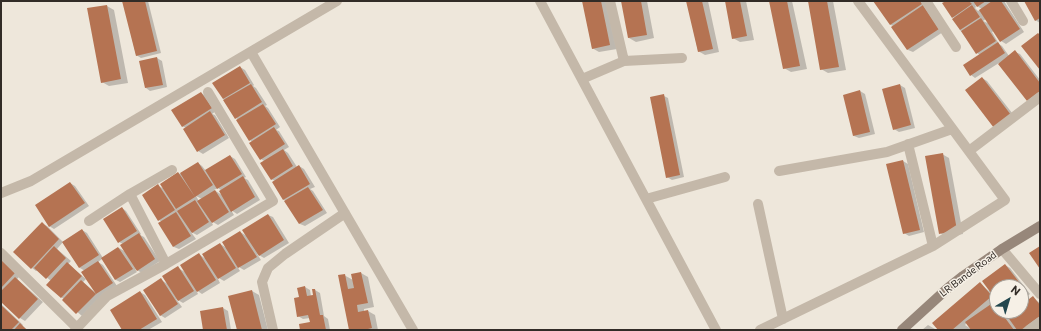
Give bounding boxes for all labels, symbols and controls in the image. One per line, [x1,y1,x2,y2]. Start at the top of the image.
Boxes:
street label: LR Bande Road [937,249,999,299]
north arrow [989,279,1029,319]
text: N [1009,282,1023,298]

